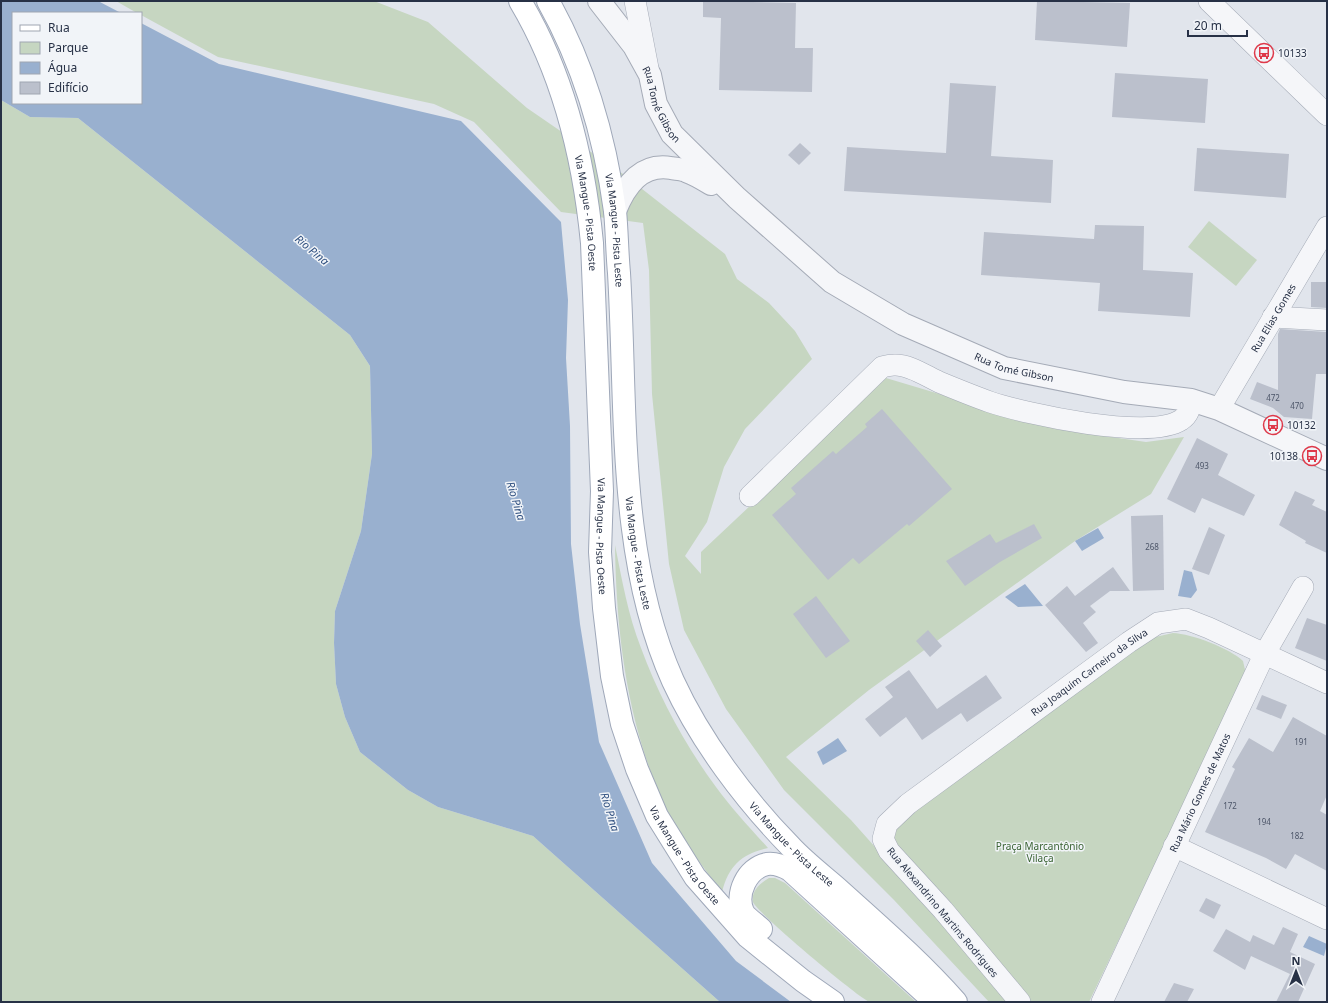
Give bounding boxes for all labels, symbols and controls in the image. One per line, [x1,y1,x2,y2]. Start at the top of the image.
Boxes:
legend [12,12,142,104]
scale bar [1188,12,1247,38]
text: 20 m [1194,17,1222,34]
text: Rua [48,19,70,36]
text: Parque [48,39,89,56]
bus stop icon: 10133 [1253,42,1275,64]
place label: 10133 [1278,46,1307,60]
text: Água [48,59,77,76]
street label: Rua Tomé Gibson [639,64,684,146]
text: Edifício [48,79,89,96]
street label: Via Mangue - Pista Oeste [572,154,600,272]
street label: Via Mangue - Pista Leste [602,172,627,288]
water label: Rio Pina [292,231,333,269]
street label: Rua Elias Gomes [1247,281,1299,355]
street label: Rua Tomé Gibson [972,349,1055,385]
house number: 472 [1266,392,1280,403]
house number: 470 [1290,400,1304,411]
bus stop icon: 10132 [1262,414,1284,436]
place label: 10132 [1287,418,1316,432]
bus stop icon: 10138 [1301,445,1323,467]
place label: 10138 [1269,449,1298,463]
house number: 493 [1195,460,1209,471]
street label: Via Mangue - Pista Oeste [593,478,610,596]
water label: Rio Pina [503,480,530,523]
street label: Via Mangue - Pista Leste [622,496,655,612]
house number: 268 [1145,541,1159,552]
street label: Rua Joaquim Carneiro da Silva [1028,625,1150,719]
street label: Rua Mário Gomes de Matos [1166,731,1234,855]
house number: 191 [1294,736,1308,747]
water label: Rio Pina [597,791,624,834]
street label: Via Mangue - Pista Leste [746,799,837,890]
house number: 172 [1223,800,1237,811]
street label: Via Mangue - Pista Oeste [647,804,723,908]
house number: 194 [1257,816,1271,827]
house number: 182 [1290,830,1304,841]
park label: Praça Marcantônio Vilaça [996,839,1084,865]
street label: Rua Alexandrino Martins Rodrigues [884,844,1002,980]
north arrow [1276,951,1316,991]
text: N [1292,953,1300,968]

